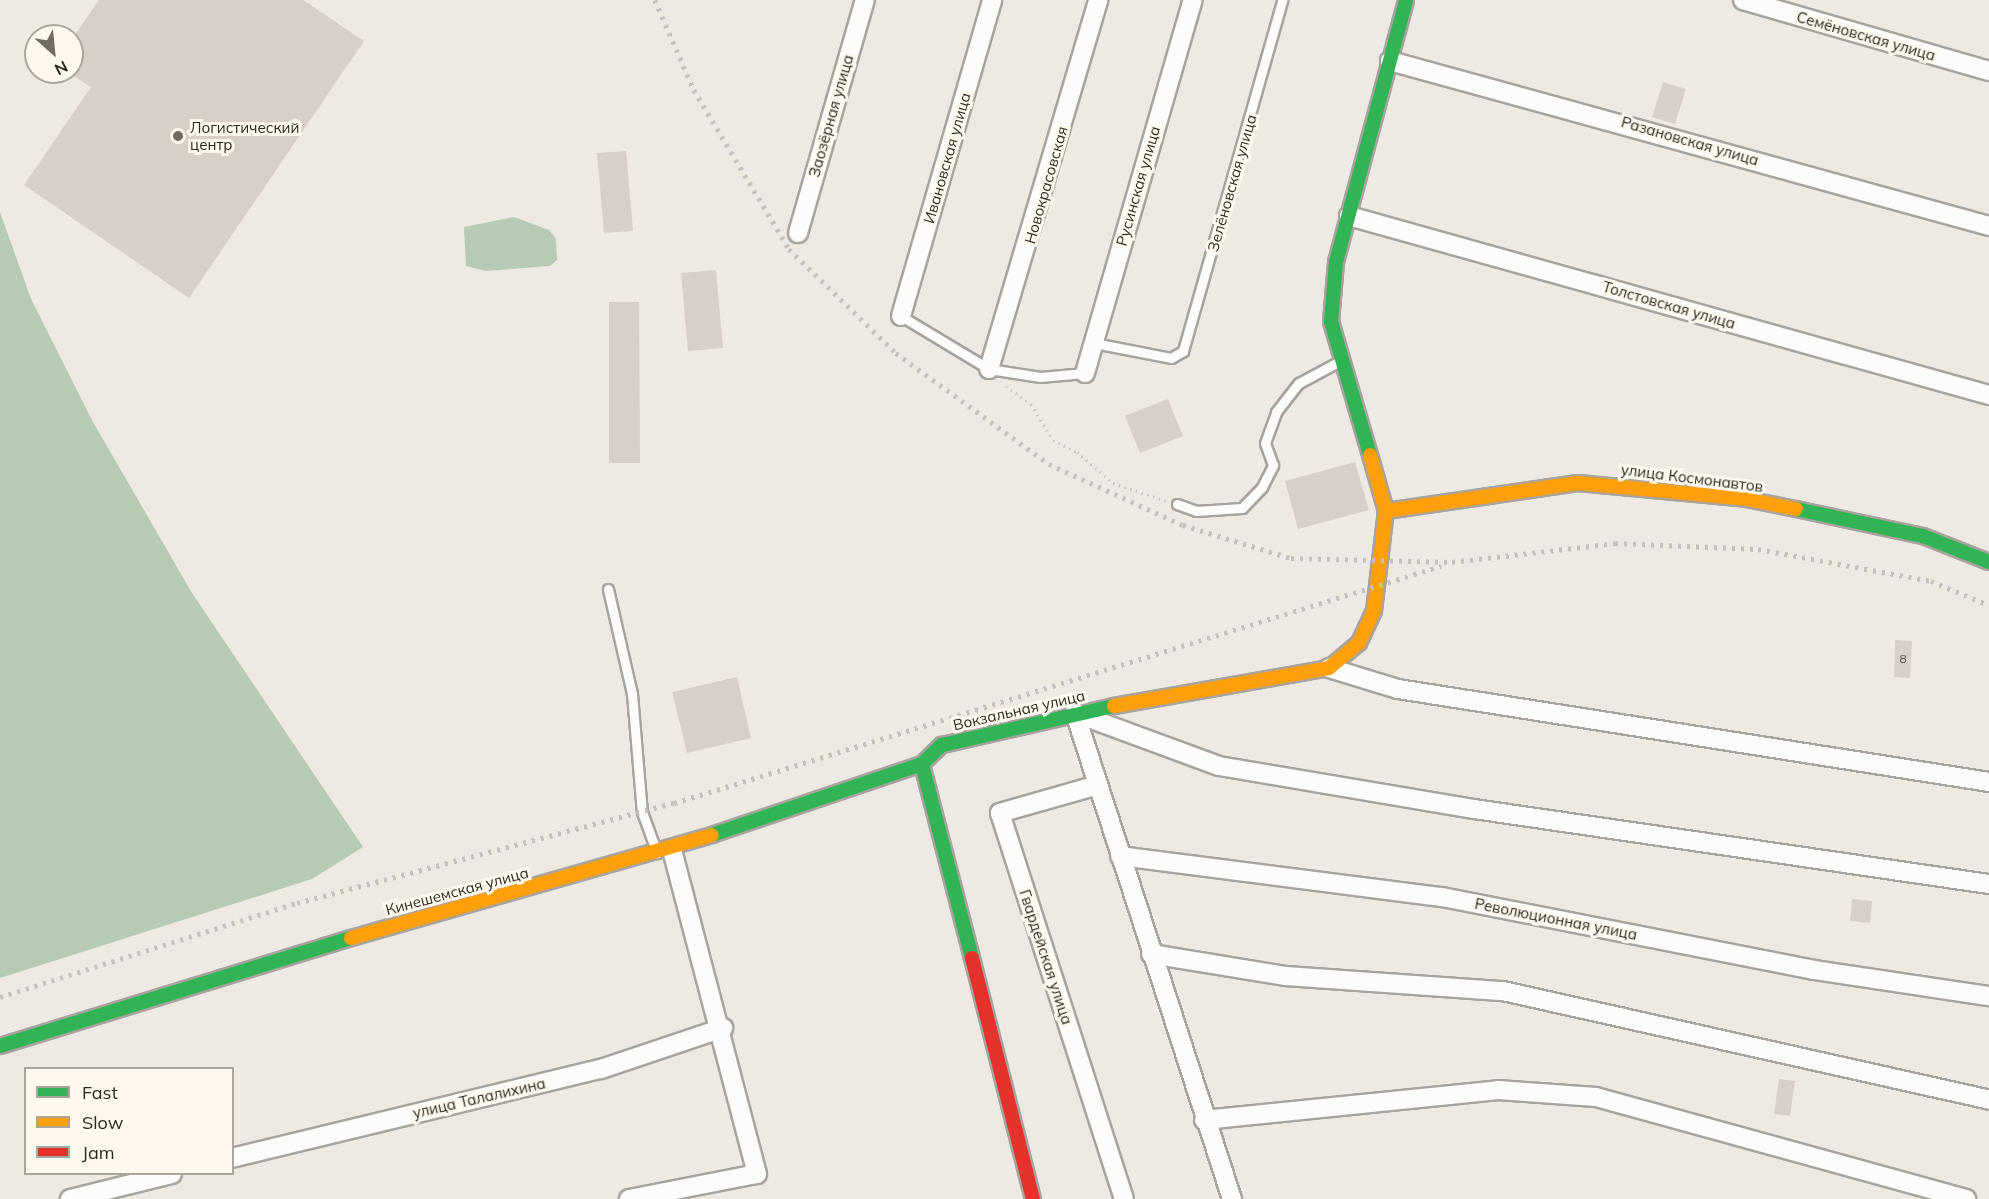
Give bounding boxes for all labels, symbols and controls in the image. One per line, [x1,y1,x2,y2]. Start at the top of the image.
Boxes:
street label: Семёновская улица [1795,8,1937,64]
north arrow [24,24,84,84]
street label: Заозёрная улица [805,53,857,179]
text: N [51,57,71,80]
street label: Ивановская улица [920,90,974,226]
street label: Зелёновская улица [1204,112,1260,254]
street label: Разановская улица [1619,113,1761,169]
place label: Логистический центр [190,118,299,153]
street label: Новокрасовская [1021,124,1071,246]
street label: Русинская улица [1112,124,1164,248]
marker: Логистический центр [171,129,185,143]
street label: Толстовская улица [1600,277,1738,333]
street label: улица Космонавтов [1620,460,1764,496]
house number: 8 [1899,652,1907,666]
street label: Вокзальная улица [951,686,1087,734]
street label: Кинешемская улица [383,863,531,919]
street label: Гвардейская улица [1016,887,1076,1027]
street label: Революционная улица [1473,894,1639,944]
legend [24,1067,234,1175]
street label: улица Талалихина [411,1074,547,1122]
text: Fast [82,1081,118,1104]
text: Slow [82,1111,123,1134]
text: Jam [82,1141,115,1164]

